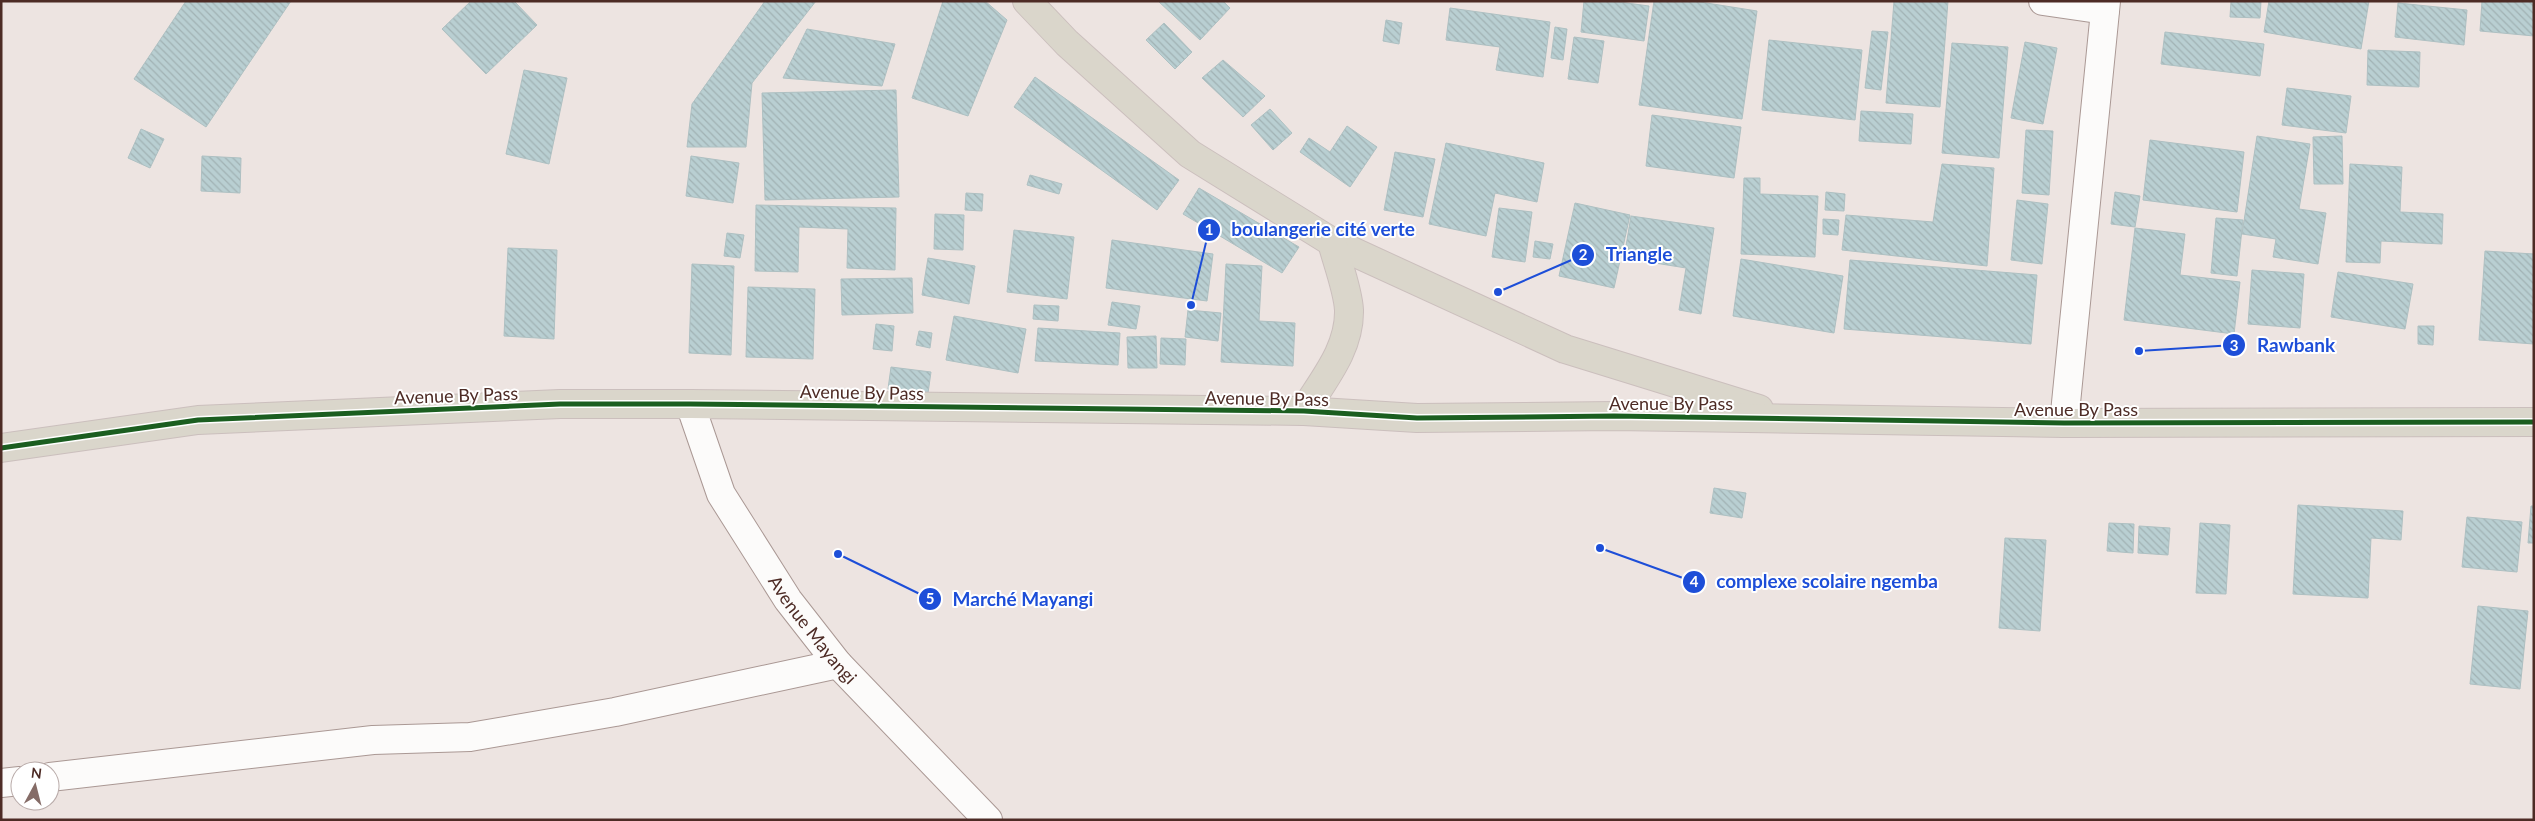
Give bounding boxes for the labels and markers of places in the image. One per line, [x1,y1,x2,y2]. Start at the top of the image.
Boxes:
callout: boulangerie cité verte [1196,213,1425,247]
callout: Triangle [1571,238,1682,272]
callout: Rawbank [2222,328,2345,362]
callout: complexe scolaire ngemba [1681,565,1948,599]
callout: Marché Mayangi [917,582,1103,616]

